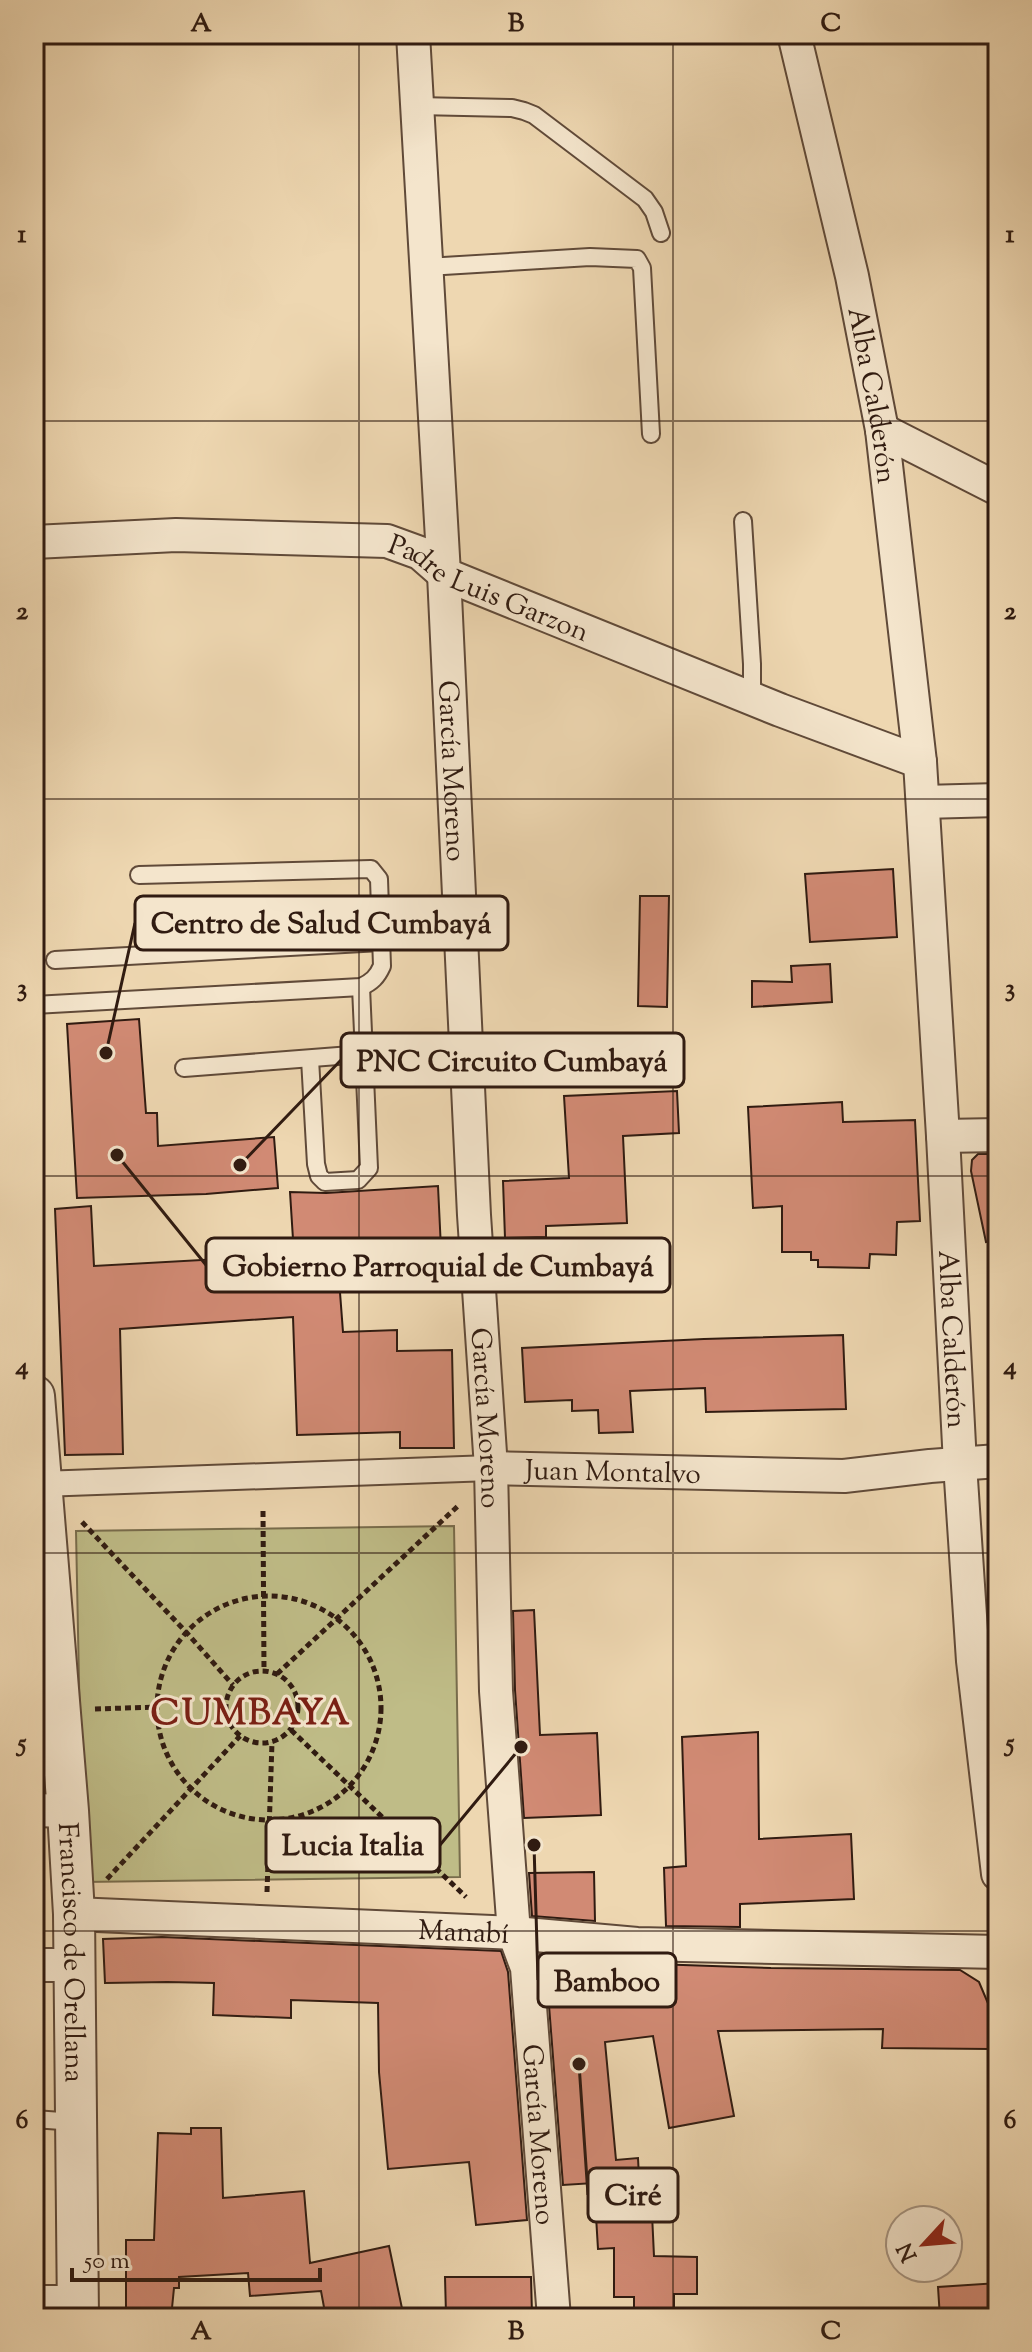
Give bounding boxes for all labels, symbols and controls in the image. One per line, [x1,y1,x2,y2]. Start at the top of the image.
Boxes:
text: A [190,6,212,43]
text: B [508,6,525,43]
text: C [821,6,841,43]
text: 1 [18,217,27,254]
text: 1 [1006,217,1015,254]
street label: Alba Calderón [836,304,905,486]
street label: Padre Luis Garzon [382,526,594,654]
text: 2 [16,594,29,631]
text: 2 [1004,594,1017,631]
street label: García Moreno [426,680,474,863]
callout: Centro de Salud Cumbayá [135,896,508,950]
text: Centro de Salud Cumbayá [151,904,491,947]
text: 3 [17,971,27,1008]
text: 3 [1005,971,1015,1008]
callout: PNC Circuito Cumbayá [341,1033,684,1087]
text: PNC Circuito Cumbayá [357,1042,668,1085]
callout: Gobierno Parroquial de Cumbayá [206,1238,670,1292]
text: Gobierno Parroquial de Cumbayá [222,1247,654,1290]
street label: Alba Calderón [926,1249,975,1430]
street label: García Moreno [459,1326,509,1509]
text: 4 [14,1349,29,1386]
text: 4 [1002,1349,1017,1386]
street label: Juan Montalvo [523,1452,701,1496]
district label: CUMBAYA [151,1689,351,1741]
text: 5 [16,1726,27,1763]
text: 5 [1004,1726,1015,1763]
callout: Lucia Italia [266,1818,440,1872]
street label: Francisco de Orellana [46,1821,93,2083]
text: Lucia Italia [282,1826,424,1869]
street label: Manabí [417,1912,510,1956]
callout: Bamboo [538,1953,676,2007]
text: Bamboo [554,1962,660,2005]
street label: García Moreno [510,2043,564,2226]
text: 6 [16,2103,29,2140]
text: 6 [1004,2103,1017,2140]
callout: Ciré [588,2168,678,2222]
text: Ciré [604,2176,662,2219]
north arrow [884,2204,964,2284]
scale bar [72,2232,320,2282]
text: N [890,2236,927,2266]
text: 50 m [82,2245,130,2279]
text: A [190,2314,212,2351]
text: B [508,2314,525,2351]
text: C [821,2314,841,2351]

